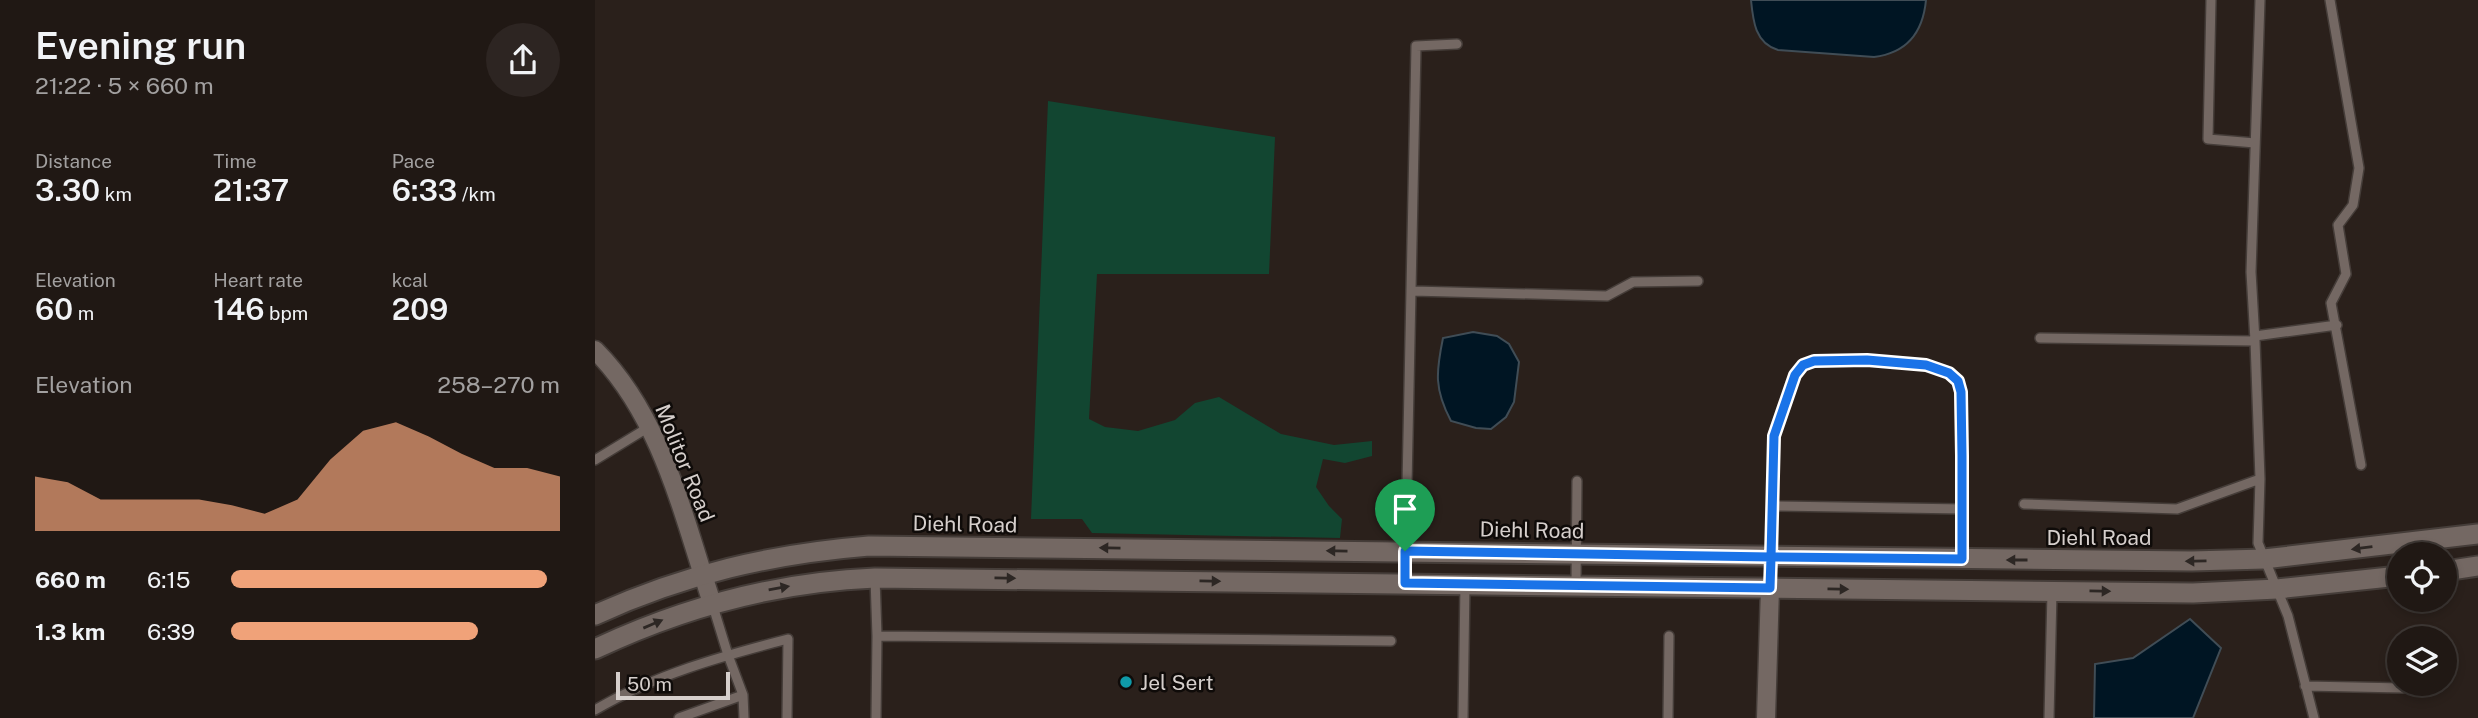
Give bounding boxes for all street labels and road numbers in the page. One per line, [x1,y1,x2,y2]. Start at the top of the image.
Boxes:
street label: Molitor Road [650,401,720,525]
street label: Diehl Road [912,511,1018,537]
street label: Diehl Road [1479,517,1585,543]
street label: Diehl Road [2047,525,2151,550]

